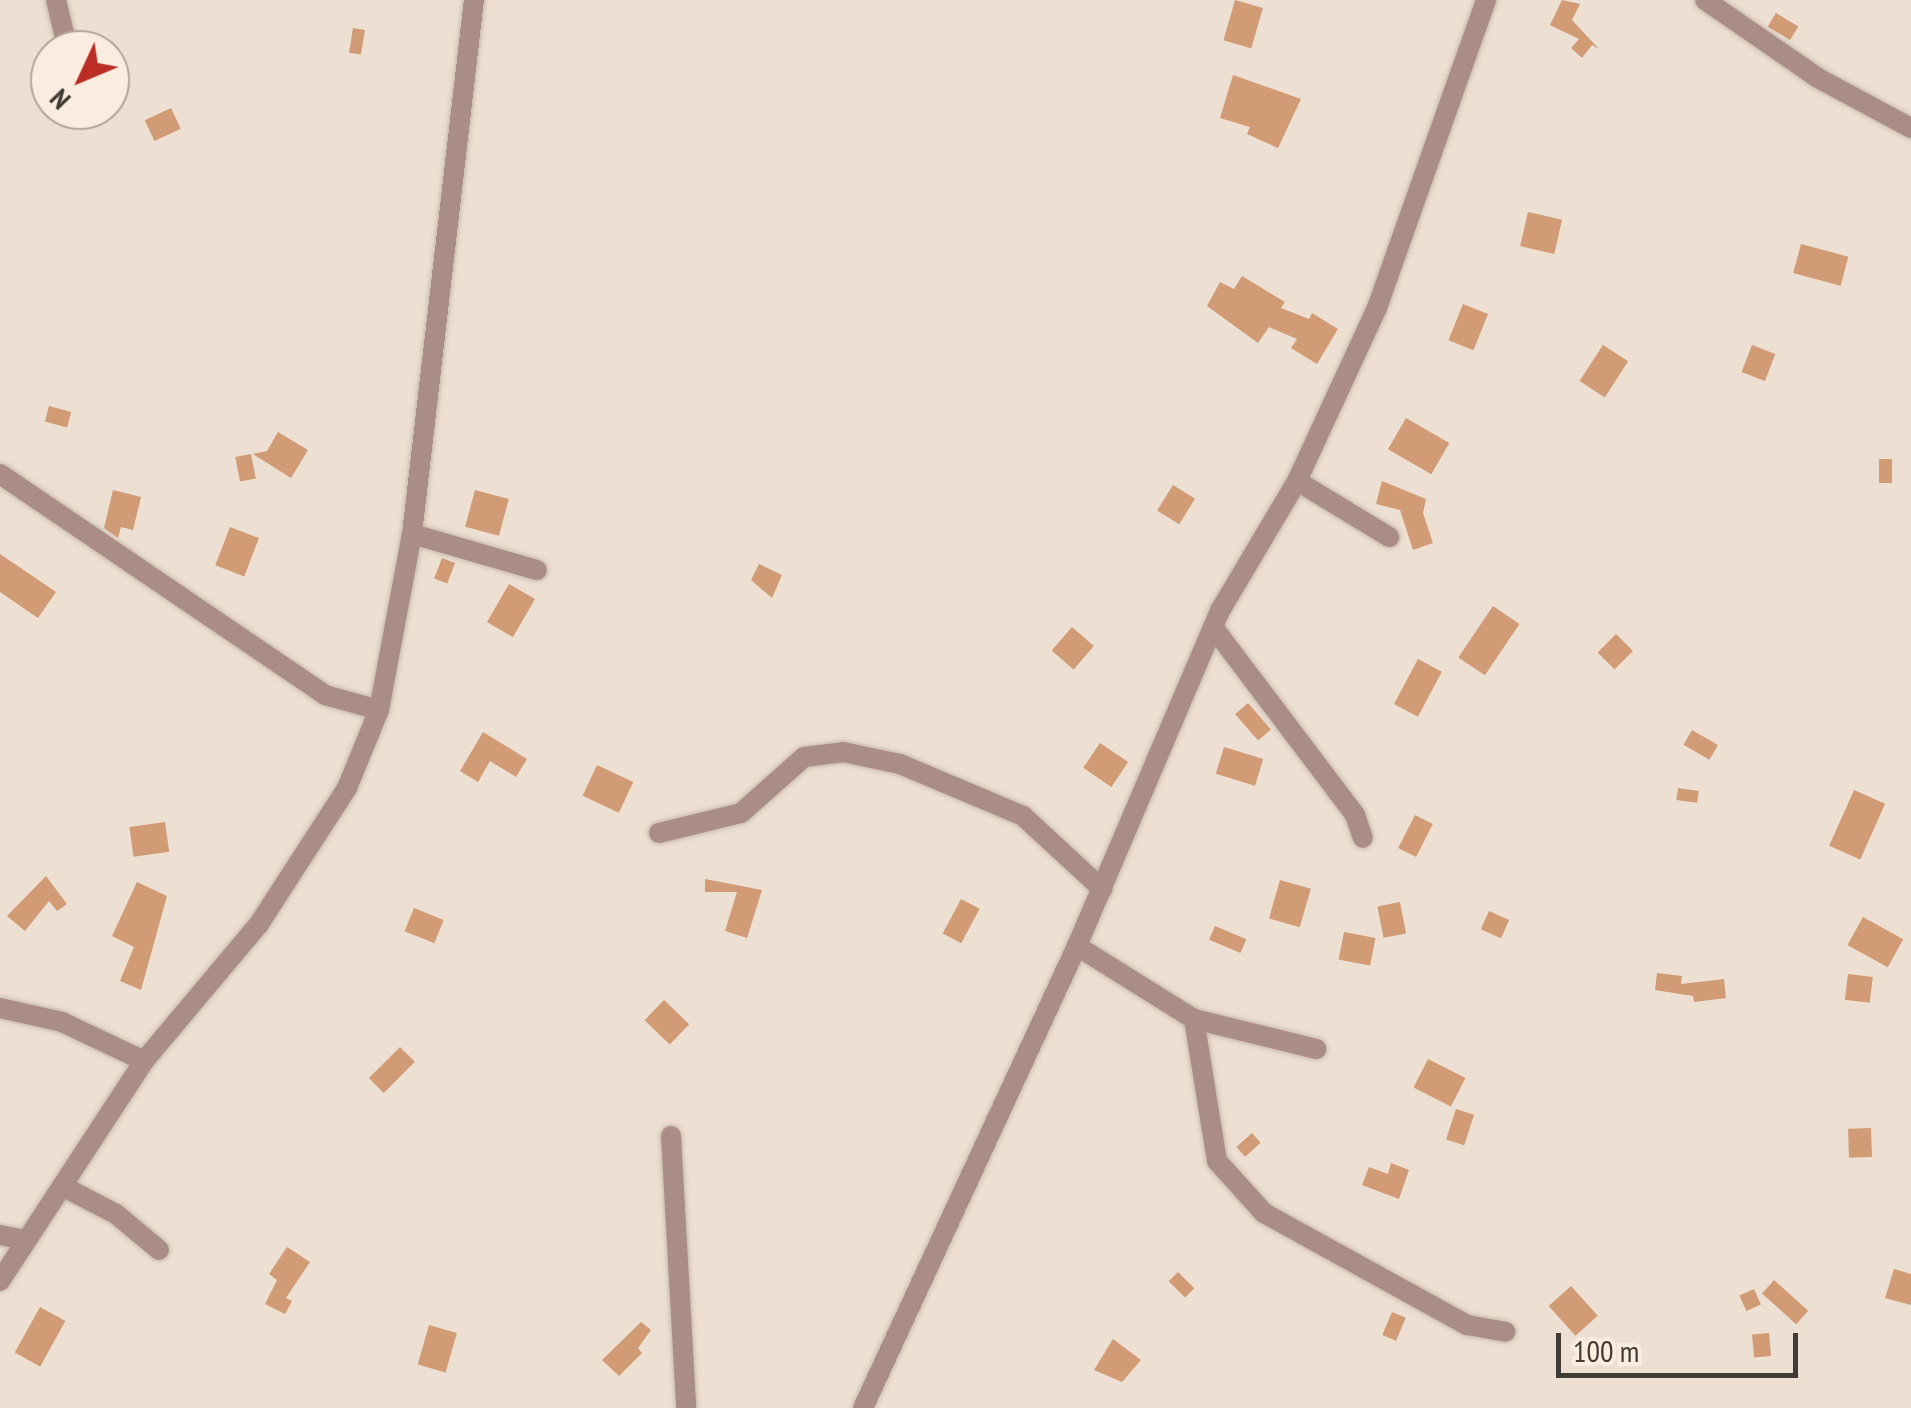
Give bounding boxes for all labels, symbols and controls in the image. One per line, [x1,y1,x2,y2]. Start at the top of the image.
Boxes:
north arrow [30,30,130,130]
text: N [41,82,78,118]
scale bar [1561,1313,1804,1375]
text: 100 m [1573,1331,1639,1370]

